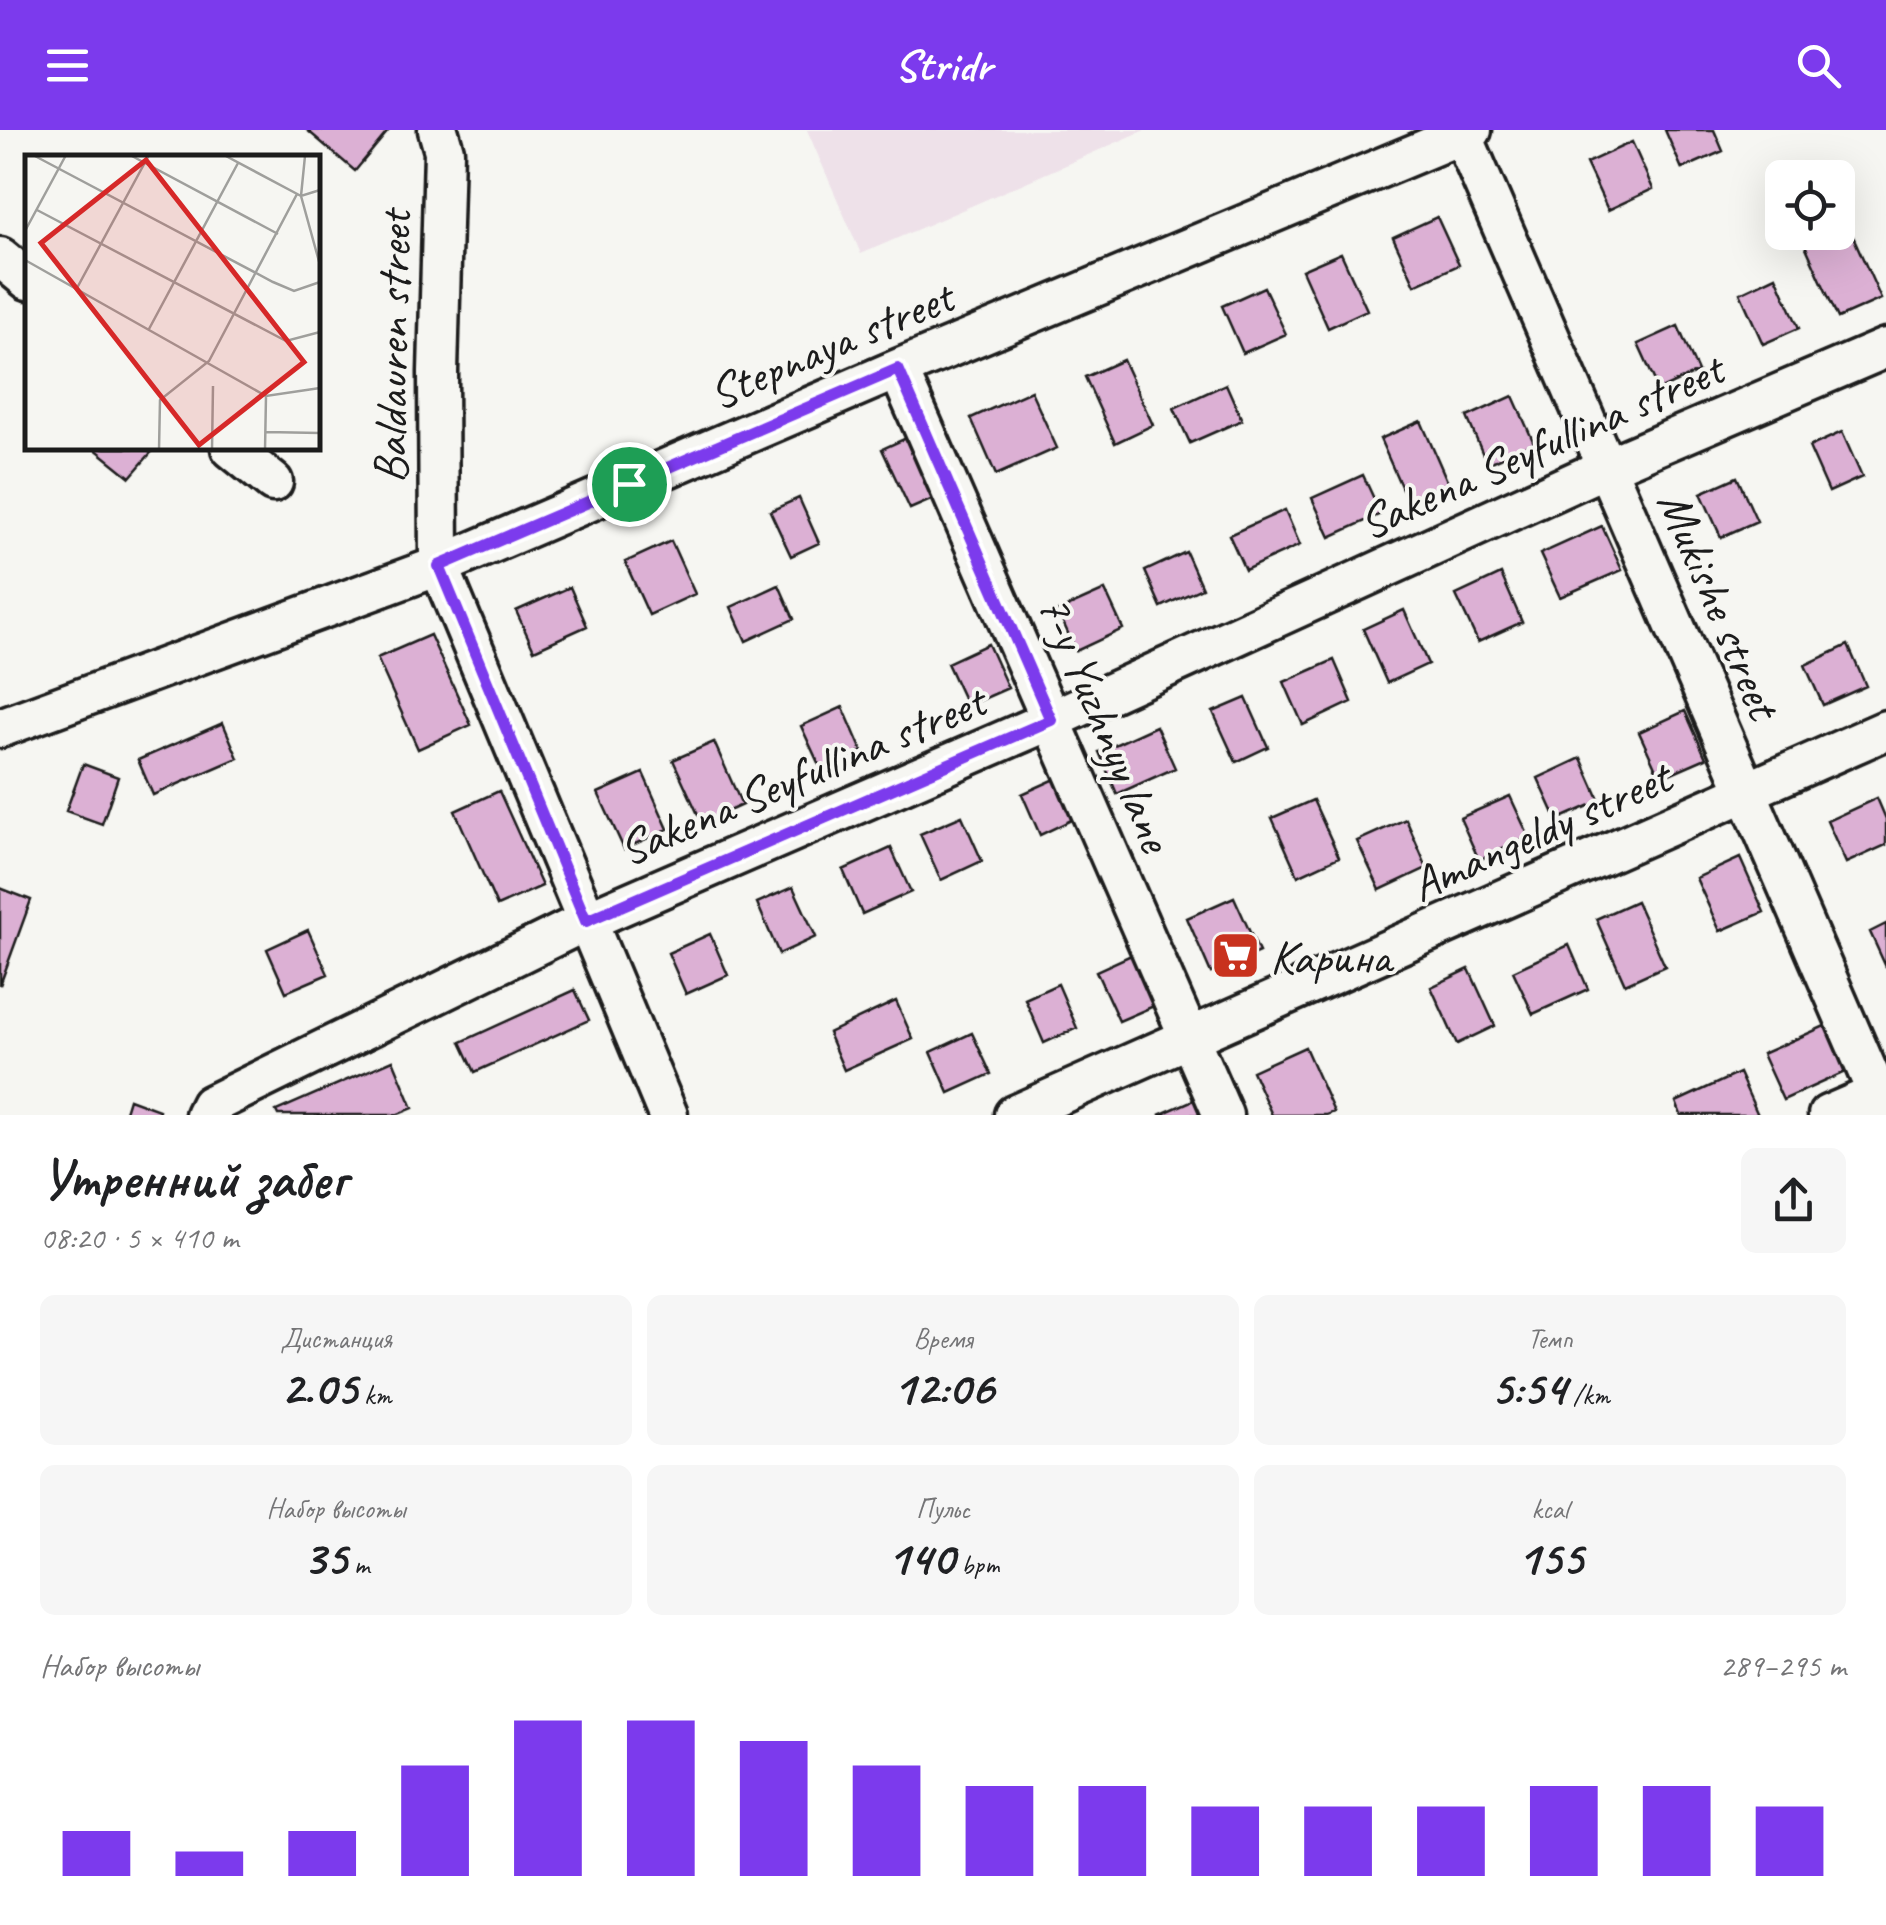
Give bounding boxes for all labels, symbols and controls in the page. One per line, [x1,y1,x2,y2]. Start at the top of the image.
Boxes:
text: Stridr [894,37,992,94]
icon: menu [40,38,95,93]
icon: search [1791,38,1846,93]
inset map [25,155,320,450]
map controls [1765,160,1855,250]
button: locate [1765,160,1855,250]
street label: Baldauren street [360,206,424,484]
street label: Stepnaya street [699,265,965,423]
street label: Sakena Seyfullina street [1349,337,1735,553]
pin [587,442,672,527]
icon: arrive [602,457,657,512]
street label: Mukishe street [1644,482,1795,731]
street label: 7-y Yuzhnyy lane [1024,585,1187,863]
street label: Sakena Seyfullina street [609,669,997,879]
street label: Amangeldy street [1401,745,1683,915]
place label: Карина [1270,927,1395,987]
supermarket icon: Карина [1209,930,1261,982]
text: Утренний забег [40,1144,347,1214]
button: share [1741,1148,1846,1253]
text: 08:20 · 5 × 410 m [40,1217,238,1258]
text: Дистанция [280,1321,392,1356]
text: Время [913,1321,973,1356]
text: Темп [1527,1321,1573,1356]
text: 2.05 [281,1356,357,1419]
text: 12:06 [893,1356,993,1419]
text: 5:54 [1490,1356,1566,1419]
text: km [357,1377,391,1412]
text: /km [1566,1377,1610,1412]
text: Набор высоты [267,1491,405,1526]
text: Пульс [916,1491,970,1526]
text: kcal [1531,1491,1569,1526]
text: 35 [303,1526,347,1589]
text: 140 [887,1526,954,1589]
text: 155 [1517,1526,1583,1589]
text: m [347,1547,369,1582]
text: bpm [954,1547,999,1582]
text: Набор высоты [40,1645,199,1686]
text: 289–295 m [1720,1645,1846,1686]

